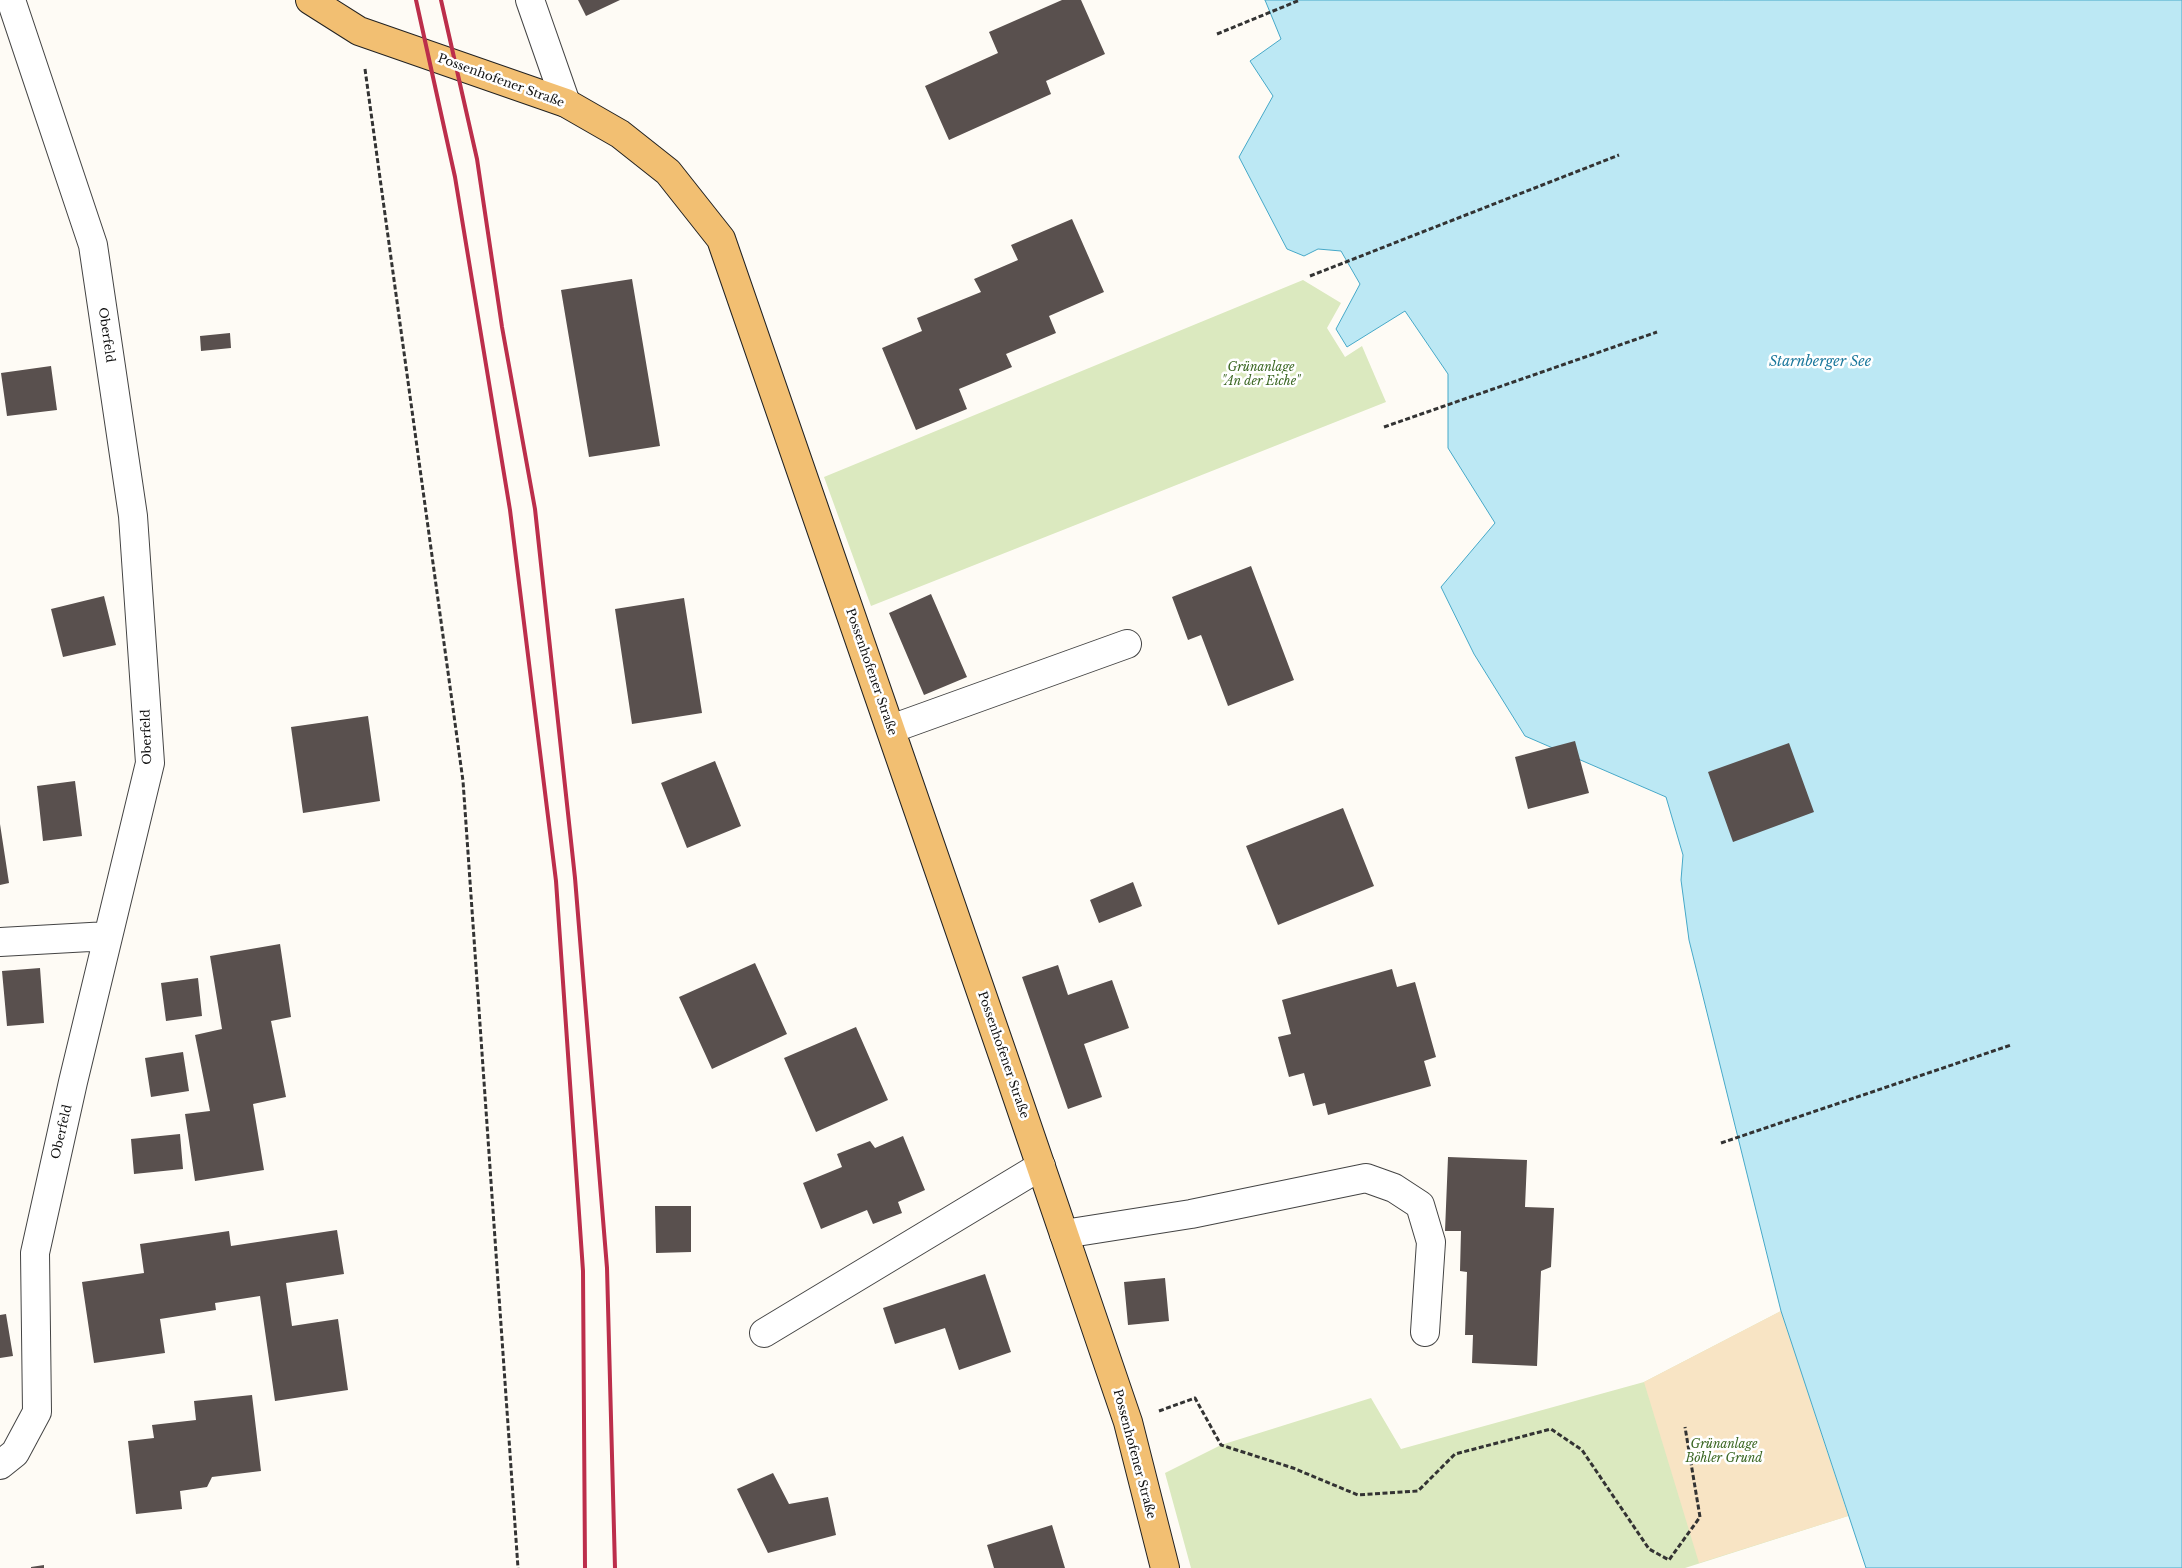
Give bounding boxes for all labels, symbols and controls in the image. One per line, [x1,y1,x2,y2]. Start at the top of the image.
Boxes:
street label: Possenhofener Straße [436,51,566,111]
street label: Oberfeld [95,307,117,363]
water label: Starnberger See [1769,354,1871,370]
park label: Grünanlage "An der Eiche" [1222,361,1300,389]
street label: Possenhofener Straße [842,607,900,737]
street label: Oberfeld [139,709,155,765]
street label: Possenhofener Straße [974,990,1032,1120]
street label: Oberfeld [49,1103,75,1161]
street label: Possenhofener Straße [1110,1388,1158,1520]
park label: Grünanlage Böhler Grund [1686,1438,1762,1466]

